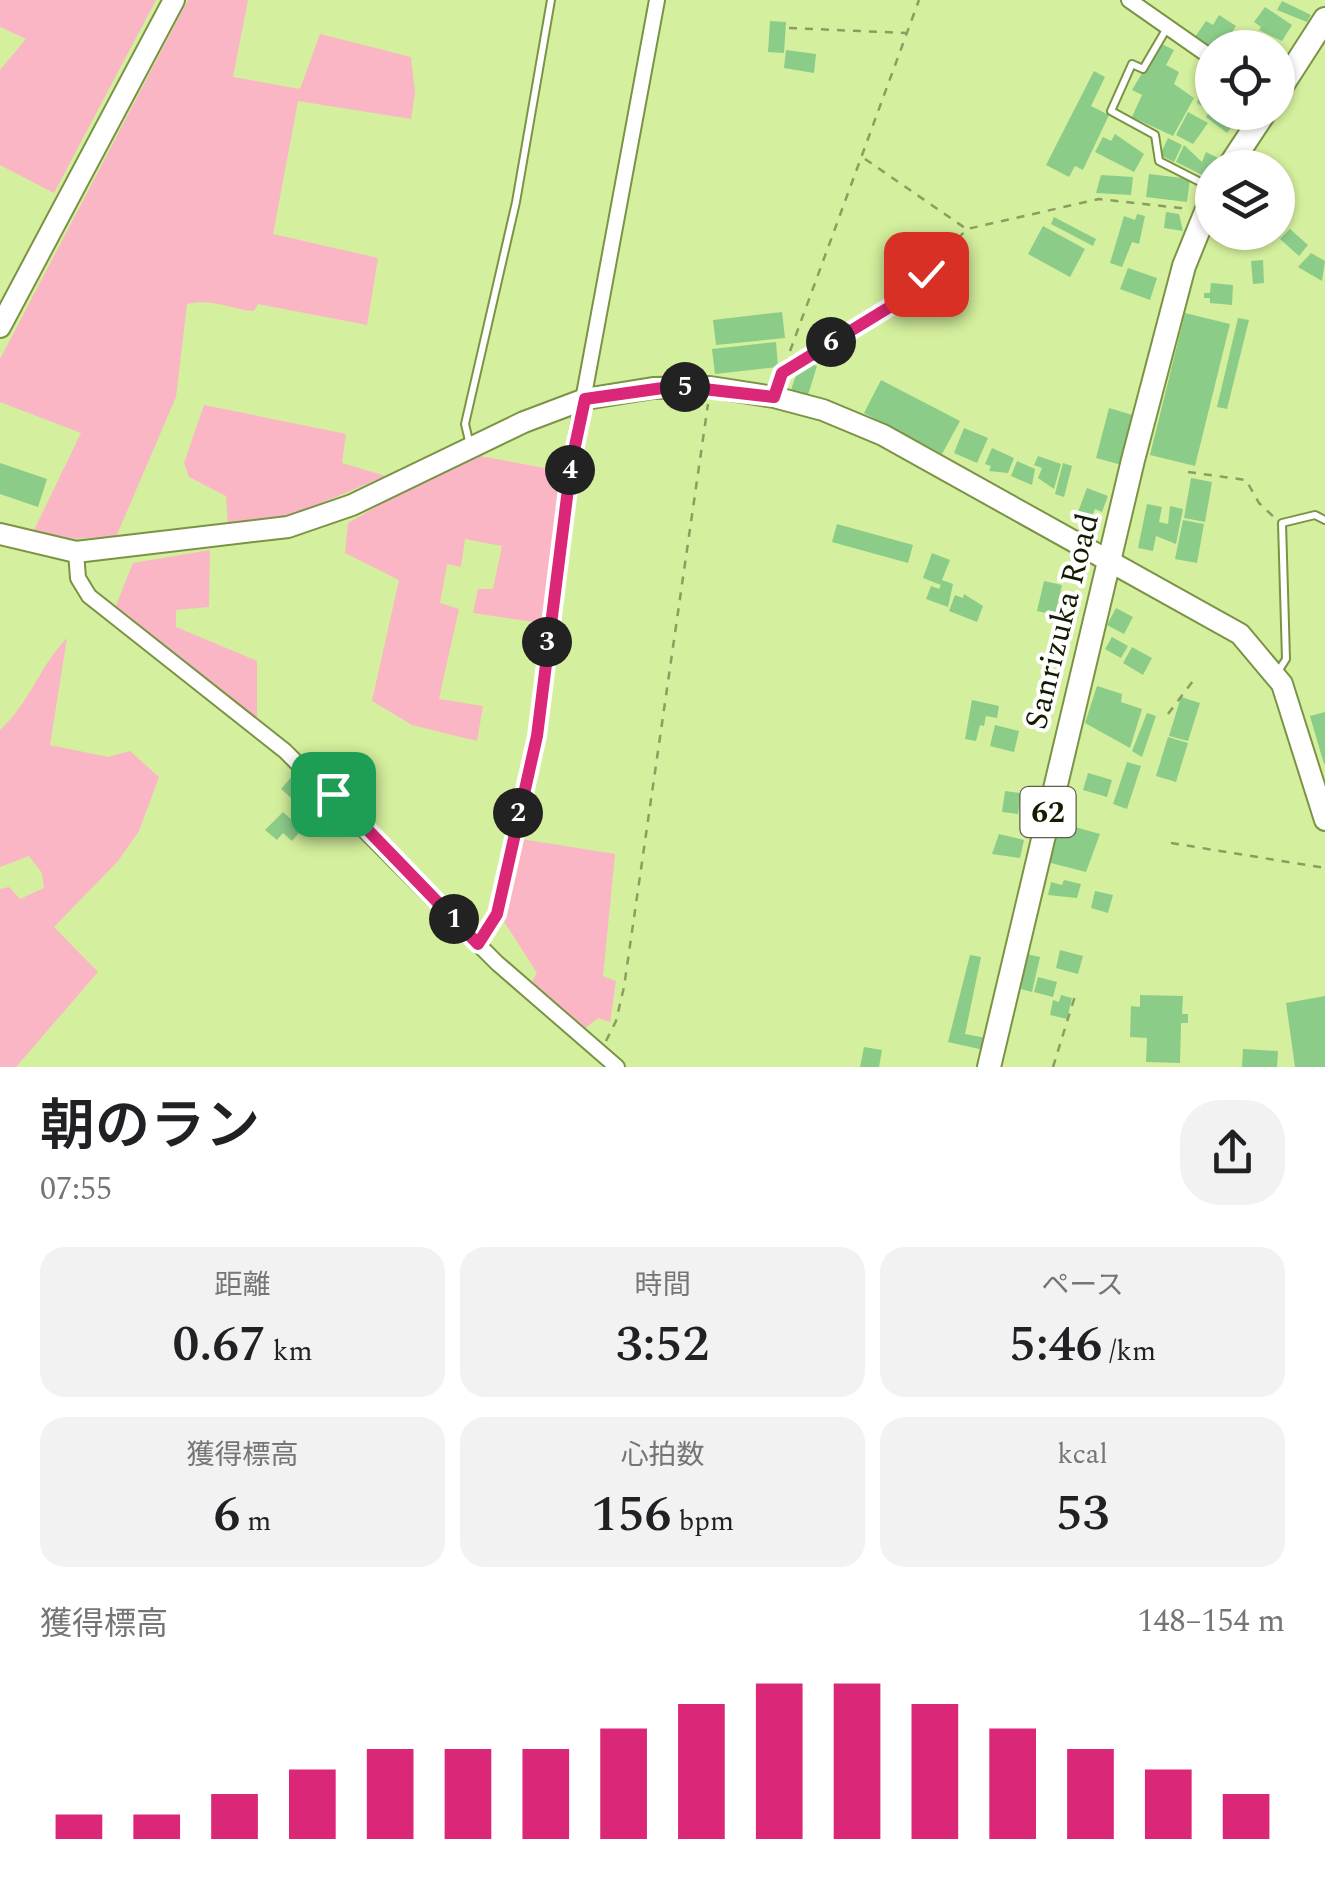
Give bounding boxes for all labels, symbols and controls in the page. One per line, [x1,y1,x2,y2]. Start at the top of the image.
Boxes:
map controls [1195,30,1295,250]
button: locate [1195,30,1295,130]
button: layers [1195,150,1295,250]
pin [884,232,969,317]
icon: check [899,247,954,302]
pin: 6 [806,317,856,367]
text: 6 [823,320,839,363]
pin: 5 [660,362,710,412]
text: 5 [677,365,693,408]
pin: 4 [545,445,595,495]
text: 4 [562,448,578,491]
street label: Sanrizuka Road [1012,508,1113,735]
pin: 3 [522,617,572,667]
text: 3 [539,620,555,663]
pin [291,752,376,837]
icon: arrive [306,767,361,822]
road number: 62 [1020,787,1076,837]
pin: 2 [493,788,543,838]
text: 2 [510,791,526,834]
pin: 1 [429,894,479,944]
text: 1 [446,897,462,940]
text: 朝のラン [40,1086,260,1169]
button: share [1180,1100,1285,1205]
text: 07:55 [40,1165,112,1214]
text: 距離 [214,1264,271,1307]
text: 時間 [634,1264,691,1307]
text: ペース [1041,1264,1124,1307]
text: 0.67 [172,1307,266,1383]
text: 3:52 [616,1307,709,1383]
text: 5:46 [1009,1307,1102,1383]
text: km [266,1330,313,1373]
text: /km [1102,1330,1156,1373]
text: kcal [1057,1433,1108,1476]
text: 獲得標高 [186,1434,299,1477]
text: 心拍数 [620,1434,705,1477]
text: 53 [1056,1476,1109,1552]
text: 6 [214,1477,240,1553]
text: 156 [591,1477,671,1553]
text: m [240,1500,271,1543]
text: bpm [671,1500,734,1543]
text: 148–154 m [1137,1597,1285,1646]
text: 獲得標高 [40,1600,168,1649]

